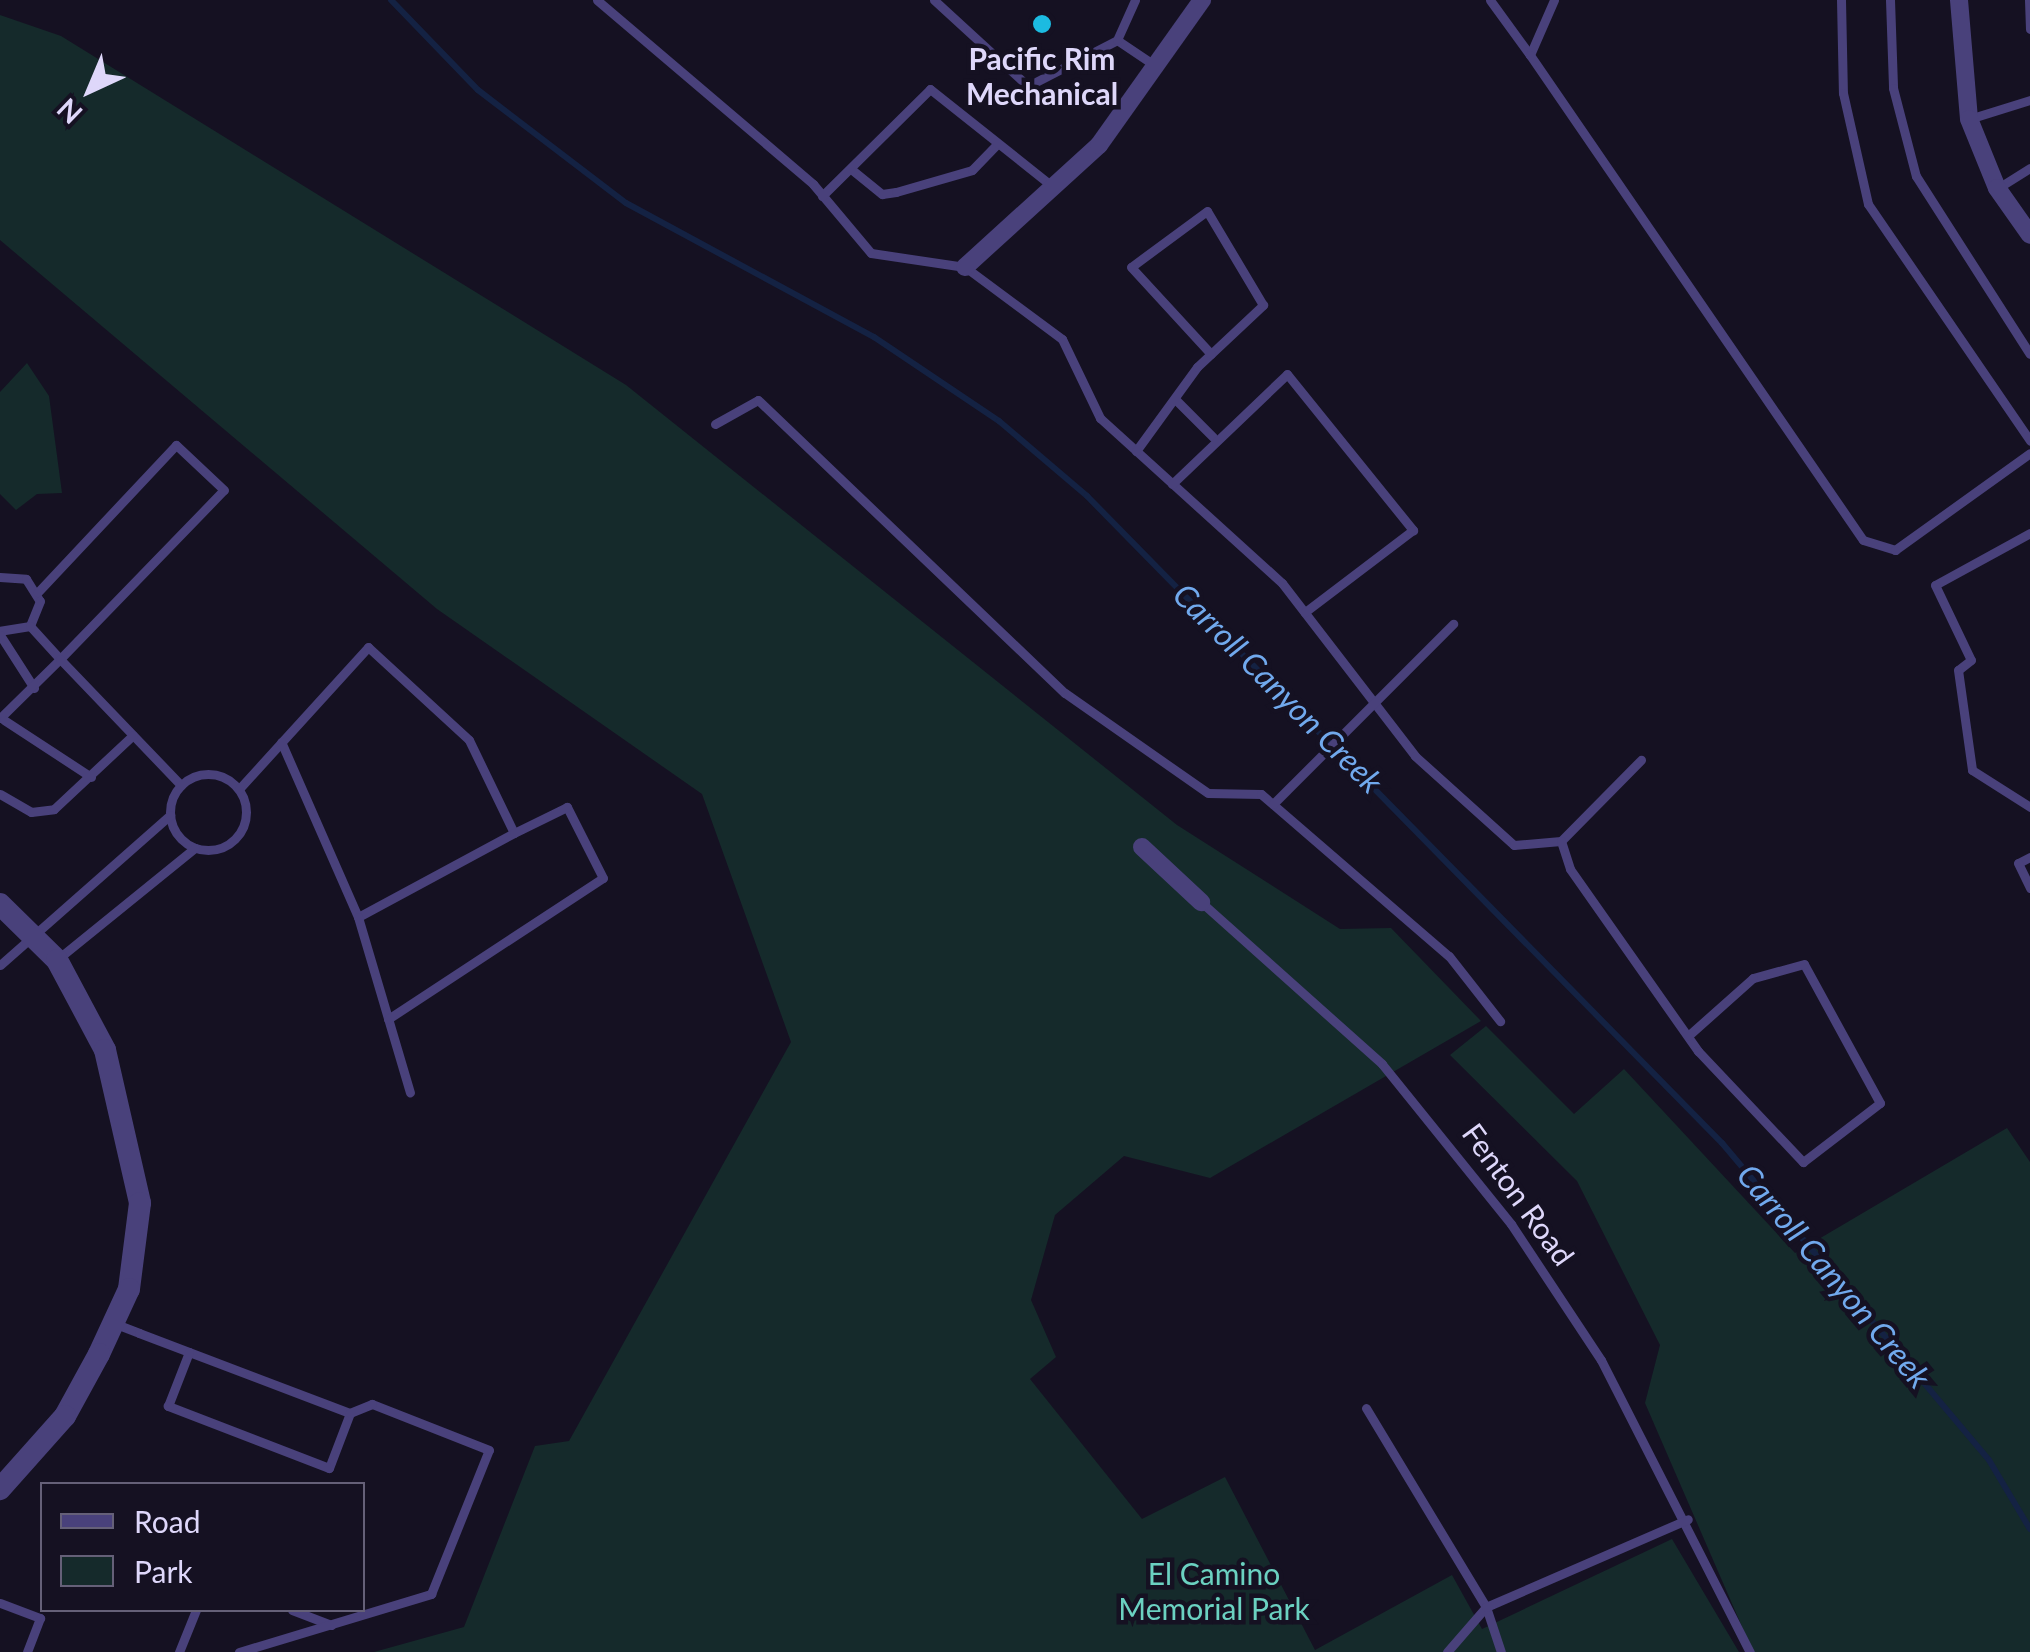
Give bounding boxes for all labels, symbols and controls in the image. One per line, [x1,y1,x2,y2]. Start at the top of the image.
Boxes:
marker: Pacific Rim Mechanical [1031,13,1053,35]
north arrow [40,40,140,140]
place label: Pacific Rim Mechanical [966,40,1118,110]
text: N [50,92,89,131]
water label: Carroll Canyon Creek [1165,575,1391,801]
street label: Fenton Road [1455,1116,1583,1272]
water label: Carroll Canyon Creek [1729,1156,1939,1396]
legend [40,1482,365,1612]
text: Road [134,1503,201,1539]
text: Park [134,1553,193,1589]
park label: El Camino Memorial Park [1118,1555,1310,1626]

